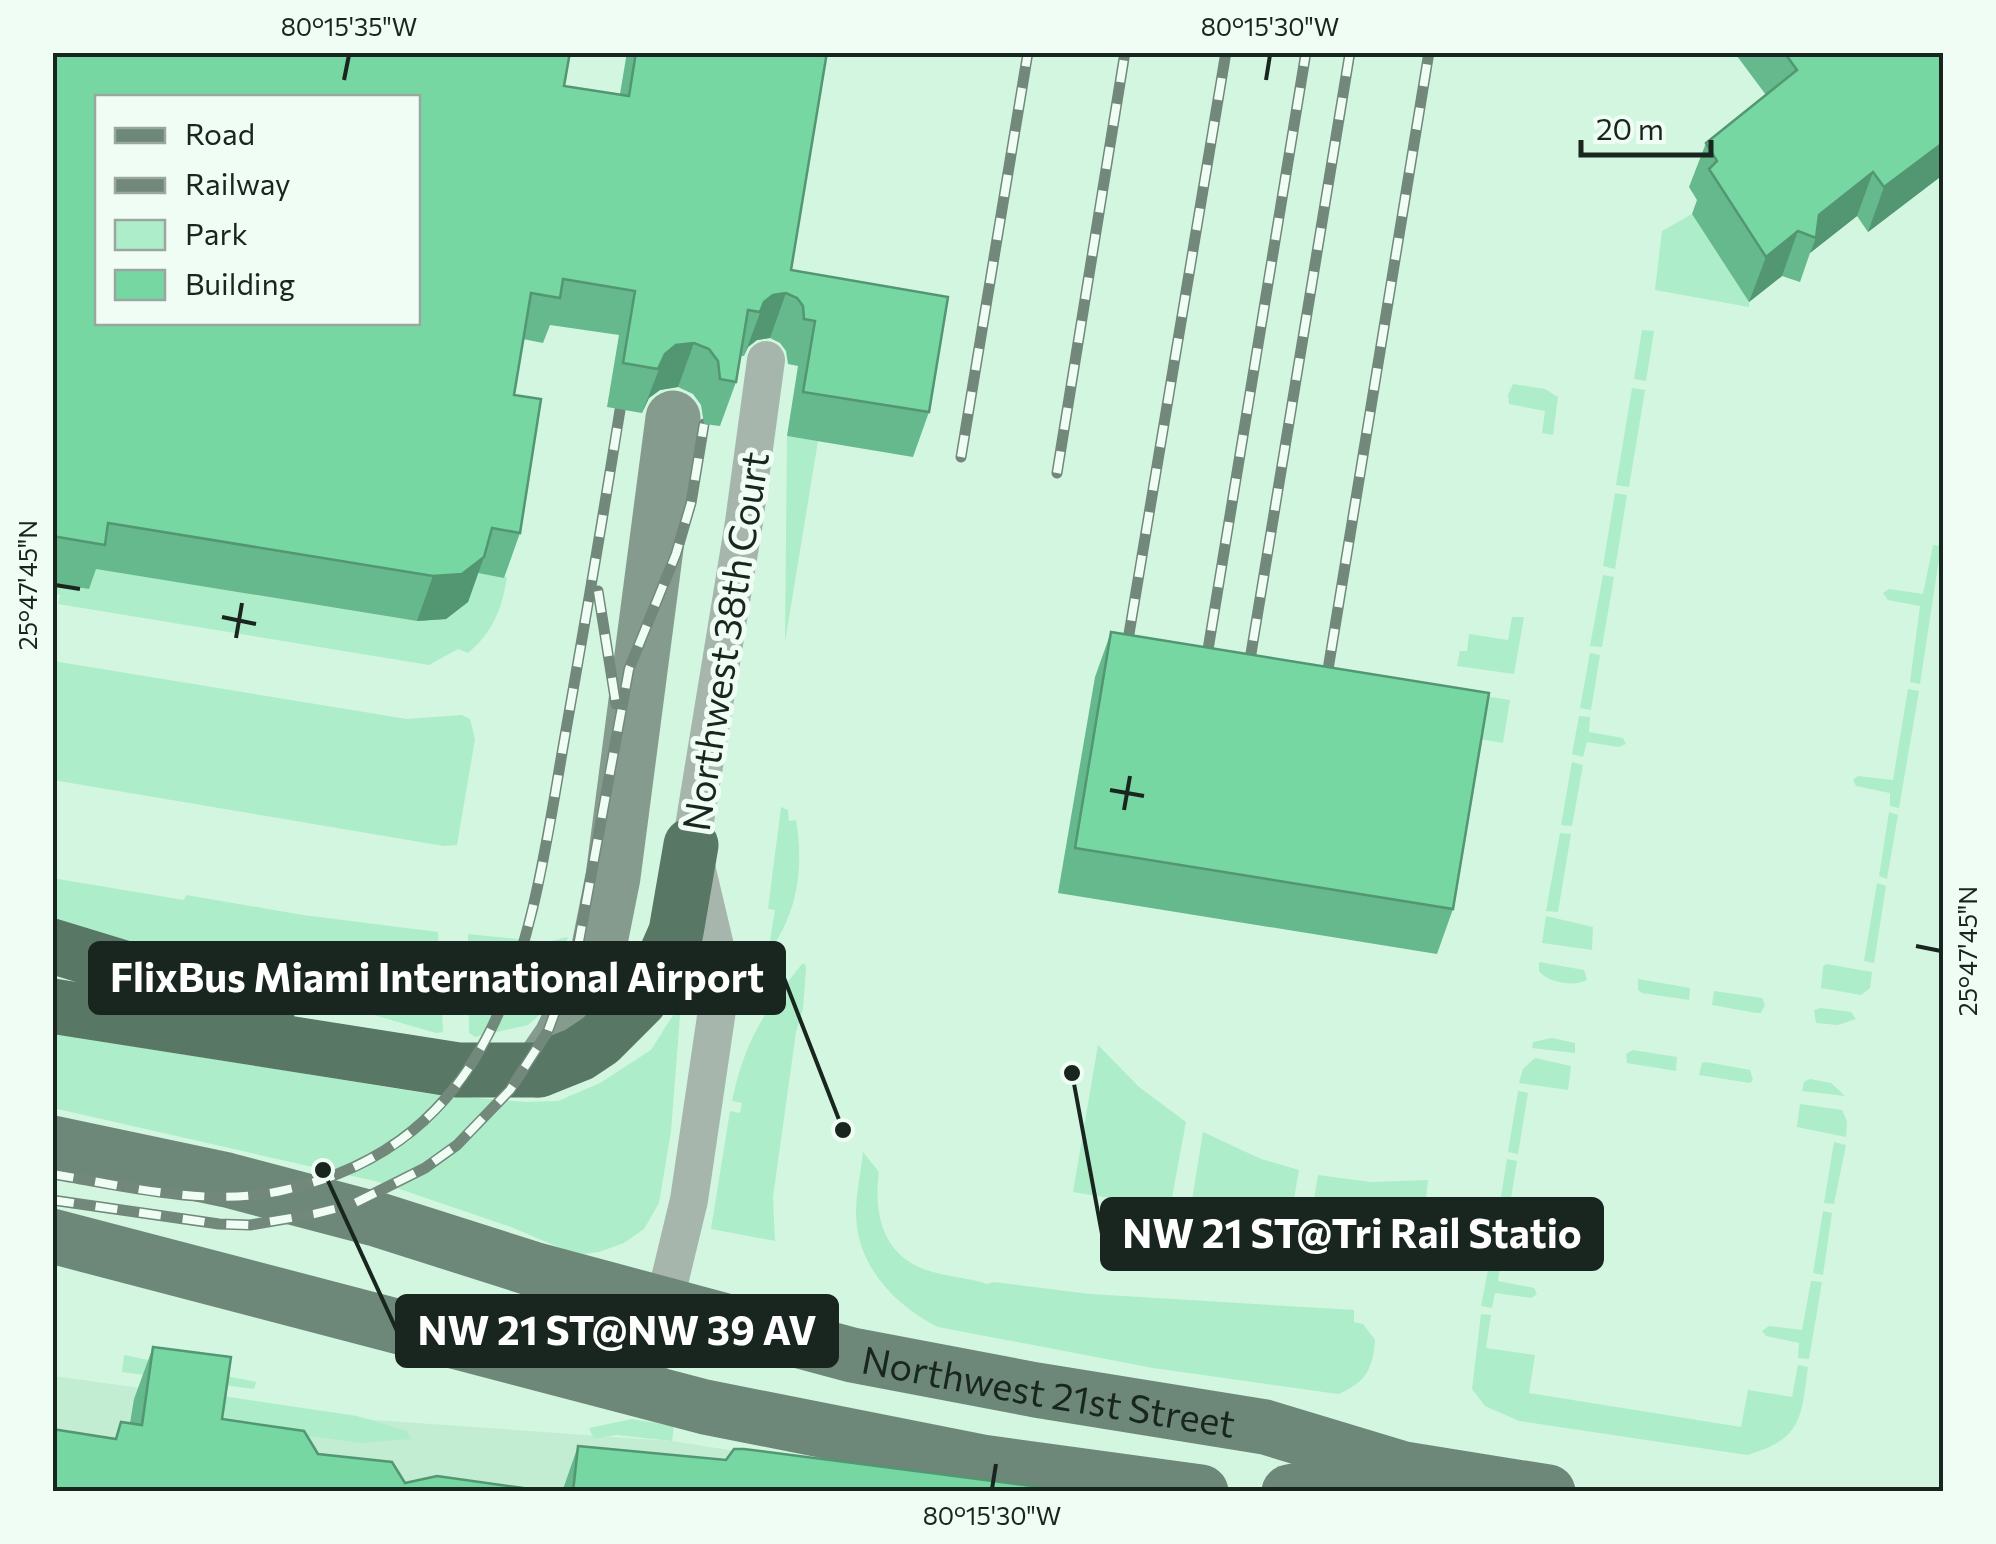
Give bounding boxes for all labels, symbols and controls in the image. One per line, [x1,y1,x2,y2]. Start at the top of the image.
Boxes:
text: 80°15'35"W [281,11,417,41]
text: 80°15'30"W [1201,11,1339,41]
legend [95,95,420,325]
scale bar [1581,95,1711,157]
text: 20 m [1596,109,1664,146]
text: Road [185,114,255,151]
text: Railway [185,164,291,201]
text: Park [185,214,248,251]
text: Building [185,264,295,301]
street label: Northwest 38th Court [671,448,777,834]
text: 25°47'45"N [12,520,42,650]
text: 25°47'45"N [1952,886,1982,1016]
callout: FlixBus Miami International Airport [90,943,784,1013]
text: FlixBus Miami International Airport [110,951,764,1000]
callout: NW 21 ST@Tri Rail Statio [1102,1199,1602,1269]
text: NW 21 ST@Tri Rail Statio [1122,1207,1582,1256]
callout: NW 21 ST@NW 39 AV [397,1296,837,1366]
text: NW 21 ST@NW 39 AV [417,1304,817,1353]
street label: Northwest 21st Street [858,1334,1239,1445]
text: 80°15'30"W [923,1500,1061,1530]

